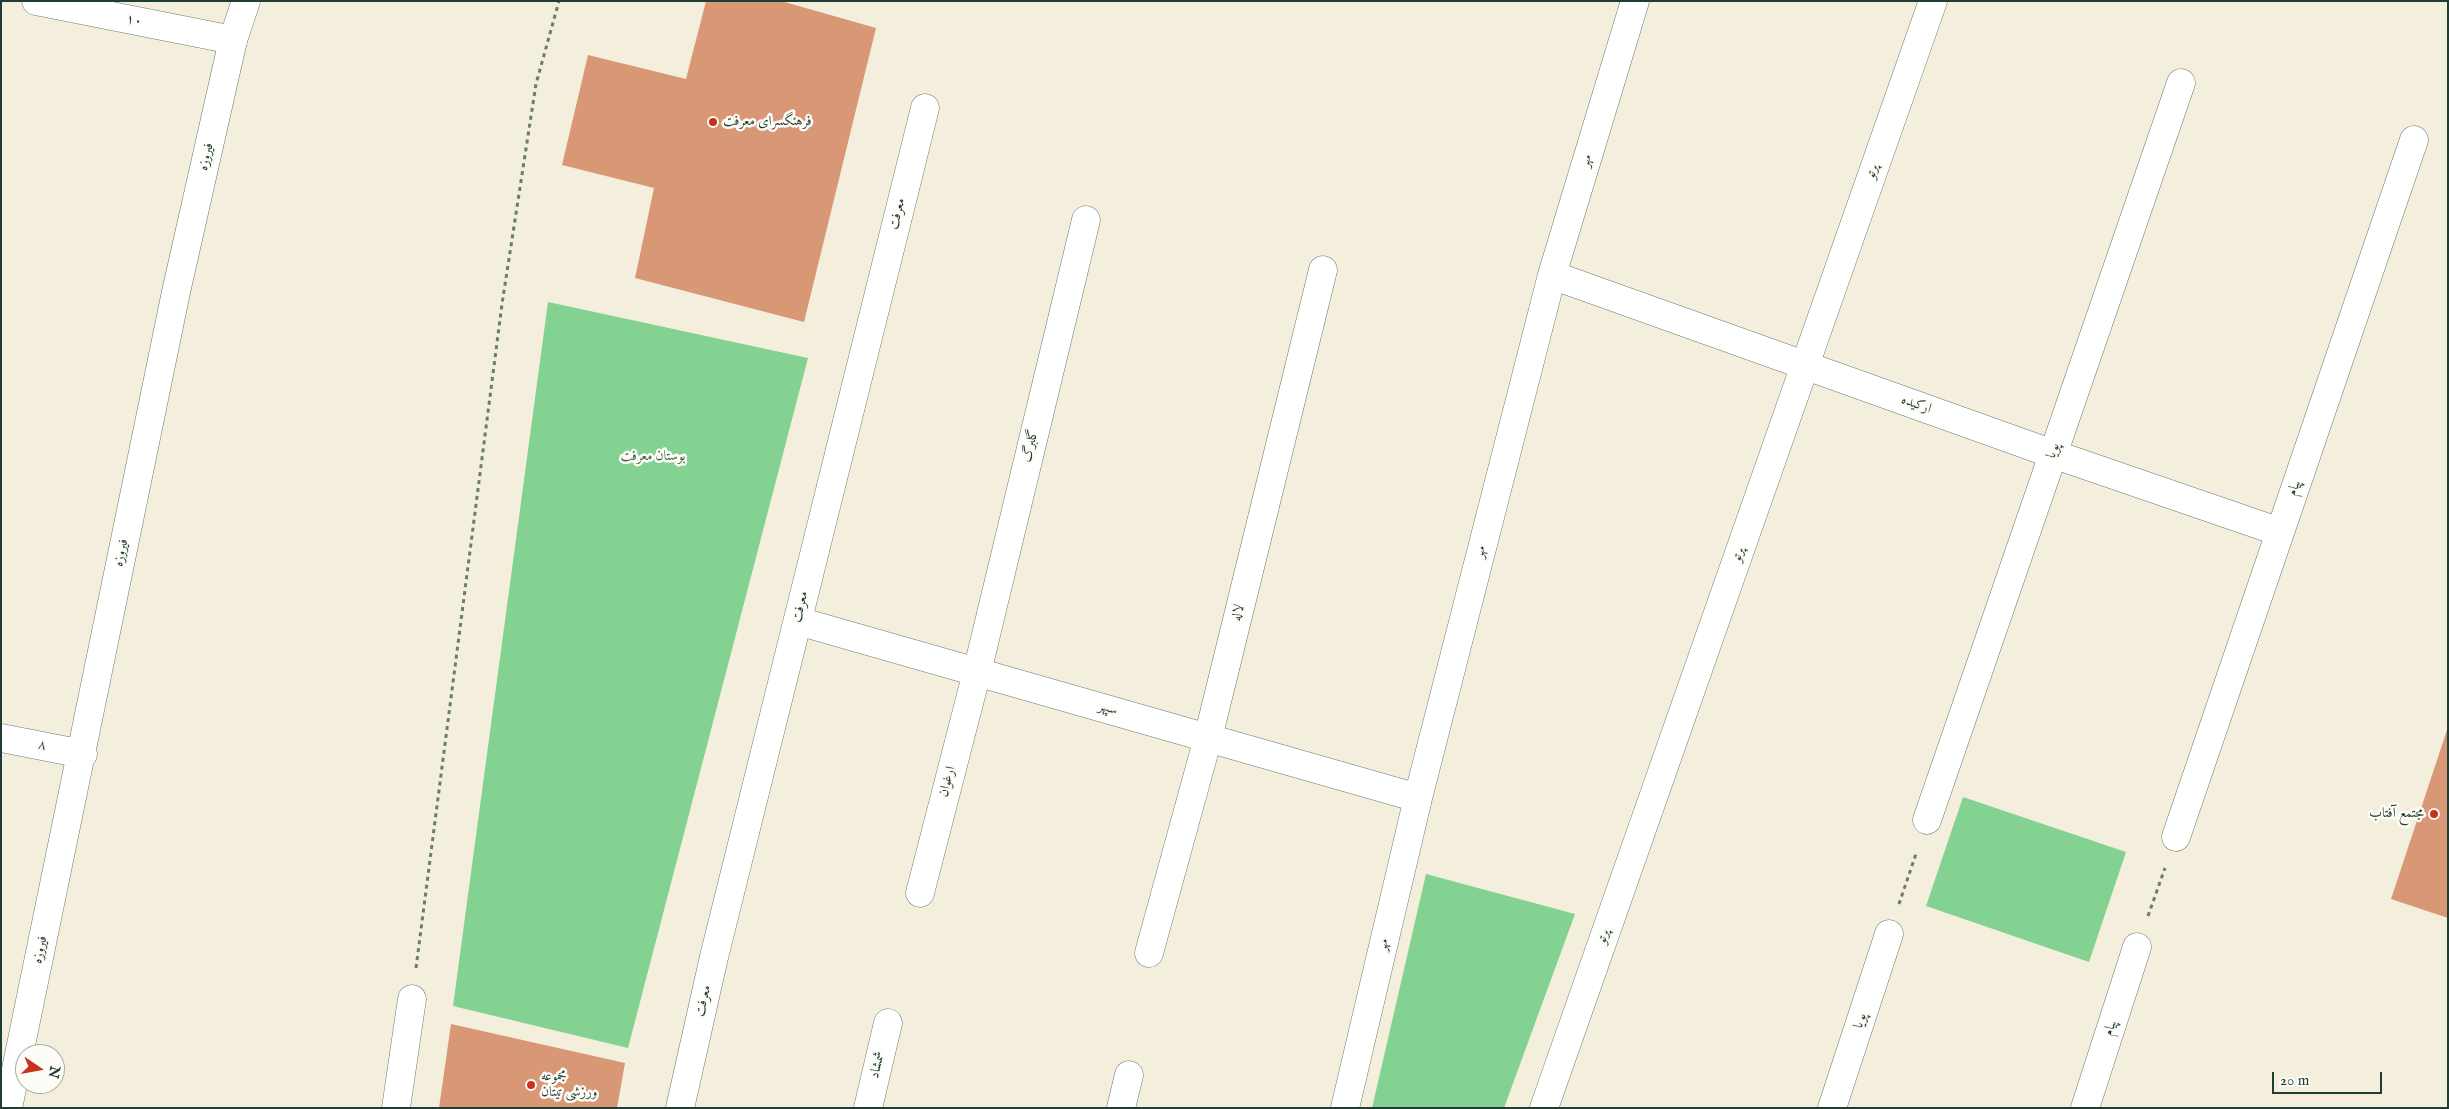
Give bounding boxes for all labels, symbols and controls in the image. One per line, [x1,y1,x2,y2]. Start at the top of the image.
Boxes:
street label: ۱۰ [124,11,144,31]
place label: فرهنگسرای معرفت [723,114,812,130]
marker: فرهنگسرای معرفت [707,116,719,128]
street label: فیروزه [196,141,218,173]
street label: مهر [1577,153,1597,169]
street label: پرتو [1863,163,1883,181]
street label: معرفت [886,197,910,231]
street label: ارکیده [1899,392,1933,418]
street label: گلبرگ [1019,428,1043,464]
street label: پویا [2044,441,2064,461]
park label: بوستان معرفت [621,449,685,465]
street label: پیام [2284,478,2306,498]
street label: فیروزه [111,537,133,569]
street label: مهر [1471,544,1491,560]
street label: پرتو [1729,546,1749,564]
street label: معرفت [789,590,813,624]
street label: لاله [1229,603,1249,623]
street label: سپهر [1096,698,1120,720]
street label: ۸ [36,737,48,755]
street label: ارغوان [936,765,960,799]
place label: مجتمع آفتاب [2369,806,2424,822]
marker: مجتمع آفتاب [2428,808,2440,820]
street label: پرتو [1594,928,1614,946]
street label: فیروزه [30,934,52,966]
street label: مهر [1374,937,1394,953]
street label: معرفت [692,984,716,1018]
street label: پویا [1851,1011,1871,1031]
street label: پیام [2101,1018,2121,1038]
north arrow [15,1044,65,1094]
street label: شمشاد [867,1050,889,1080]
scale bar [2274,1062,2384,1094]
text: N [44,1064,64,1080]
place label: مجموعه ورزشی تیتان [541,1069,597,1102]
text: 20 m [2280,1071,2309,1090]
marker: مجموعه ورزشی تیتان [525,1079,537,1091]

